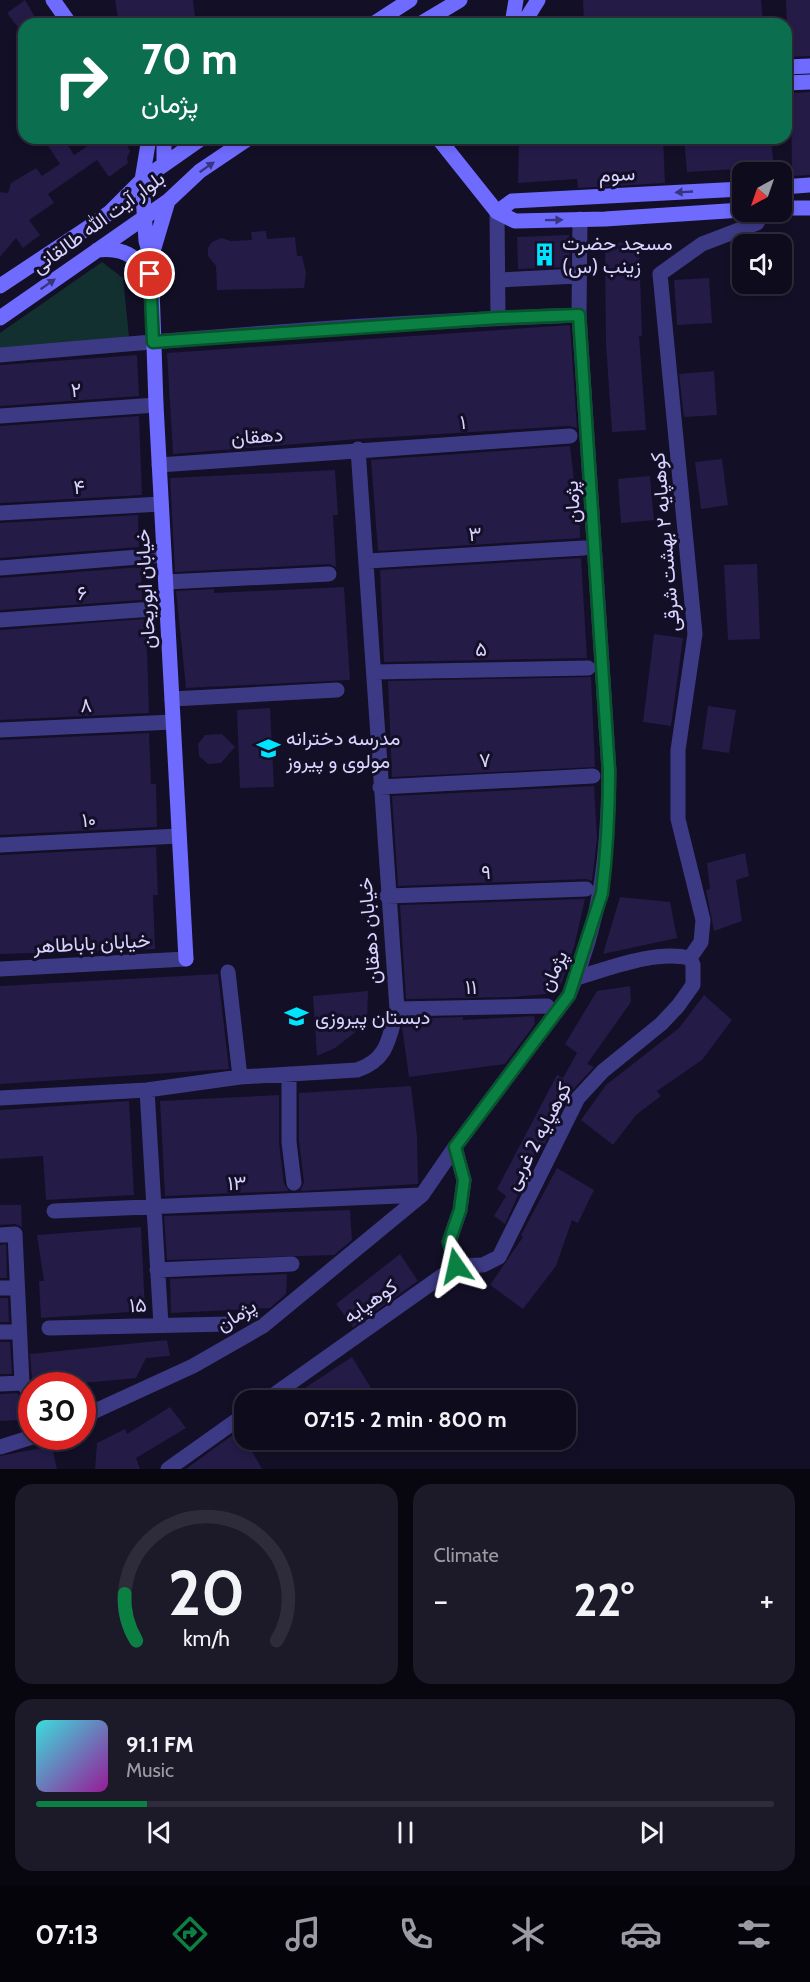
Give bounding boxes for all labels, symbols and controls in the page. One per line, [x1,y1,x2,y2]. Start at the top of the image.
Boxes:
text: 70 m [141,33,238,85]
icon: right [42,42,120,120]
text: پژمان [141,87,199,120]
one-way arrow [198,161,214,173]
street label: سوم [598,161,636,188]
north arrow [732,162,792,222]
map controls [732,162,792,294]
street label: بلوار آیت الله طالقانی [27,166,170,279]
one-way arrow [675,187,694,197]
one-way arrow [544,215,563,224]
place label: مسجد حضرت زینب (س) [562,231,673,279]
button: sound [732,234,792,294]
building icon: مسجد حضرت زینب (س) [531,241,557,267]
pin [124,248,175,299]
icon: arrive [133,257,166,290]
one-way arrow [39,278,55,290]
street label: ۲ [70,378,82,402]
street label: ۱ [459,410,467,434]
street label: دهقان [230,422,284,450]
street label: کوهپایه ۲ بهشت شرقی [645,451,687,633]
street label: ۴ [73,475,85,499]
street label: پژمان [559,480,587,524]
street label: ۳ [468,522,482,546]
street label: خیابان ابوریحان [130,528,161,650]
street label: ۶ [76,581,88,605]
street label: ۵ [475,637,487,661]
street label: ۸ [79,693,93,717]
place label: مدرسه دخترانه مولوی و پیروز [285,726,400,775]
school or university icon: مدرسه دخترانه مولوی و پیروز [255,736,281,762]
street label: ۷ [478,748,492,772]
street label: ۱۰ [81,808,97,832]
street label: ۹ [481,860,491,884]
street label: خیابان دهقان [352,877,386,985]
street label: خیابان باباطاهر [32,928,151,959]
street label: پژمان [533,947,574,996]
street label: ۱۱ [465,975,477,999]
school or university icon: دبستان پیروزی [284,1004,310,1030]
place label: دبستان پیروزی [315,1005,430,1031]
street label: کوهپایه 2 غربی [500,1078,578,1195]
street label: ۱۳ [227,1171,247,1195]
position arrow [424,1234,488,1298]
street label: کوهپایه [338,1274,403,1330]
street label: ۱۵ [129,1293,147,1317]
street label: پژمان [212,1294,261,1338]
speed limit sign: 30 [18,1372,96,1450]
text: 07:15 · 2 min · 800 m [303,1406,507,1433]
text: Climate [434,1543,499,1567]
text: 20 [168,1555,245,1631]
text: 22° [573,1573,634,1627]
text: − [434,1580,448,1620]
text: + [759,1580,774,1620]
text: km/h [183,1625,230,1651]
text: 91.1 FM [126,1731,194,1758]
text: Music [126,1758,174,1782]
icon: previous [143,1816,176,1849]
icon: pause [389,1816,422,1849]
icon: next [635,1816,668,1849]
icon: directions [169,1913,211,1955]
icon: music [282,1913,324,1955]
icon: phone [395,1913,437,1955]
icon: climate [507,1913,549,1955]
icon: car [620,1913,662,1955]
icon: filters [733,1913,775,1955]
text: 07:13 [35,1918,99,1951]

